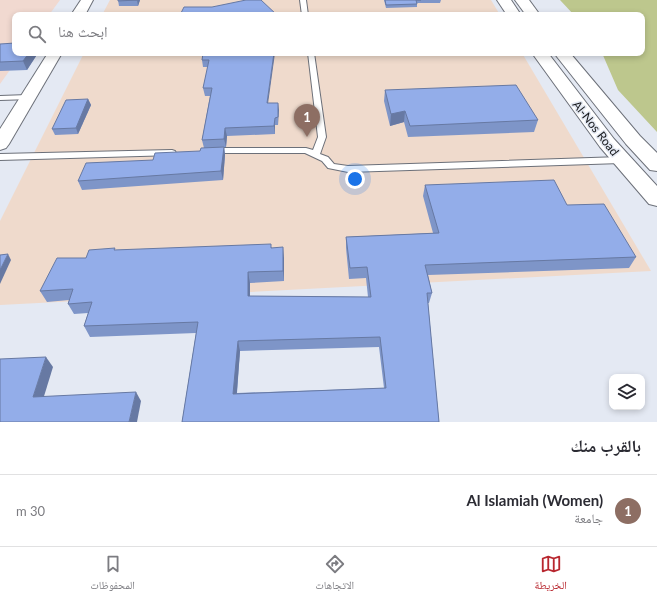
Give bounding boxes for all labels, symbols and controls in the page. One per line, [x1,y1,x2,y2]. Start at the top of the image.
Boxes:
search box [12,12,645,56]
text: ابحث هنا [58,22,108,40]
icon: search [26,23,48,45]
street label: Al-Nos Road [570,97,622,159]
pin: 1 [294,104,320,137]
your location [345,169,365,189]
map controls [609,374,645,410]
button: layers [609,374,645,410]
text: بالقرب منك [571,435,641,456]
text: Al Islamiah (Women) [466,491,603,509]
text: 30 m [16,503,45,519]
text: 1 [624,503,632,519]
text: جامعة [574,510,603,526]
tab: المحفوظات [90,553,135,596]
tab: الاتجاهات [315,553,354,596]
tab: الخريطة [534,553,567,596]

